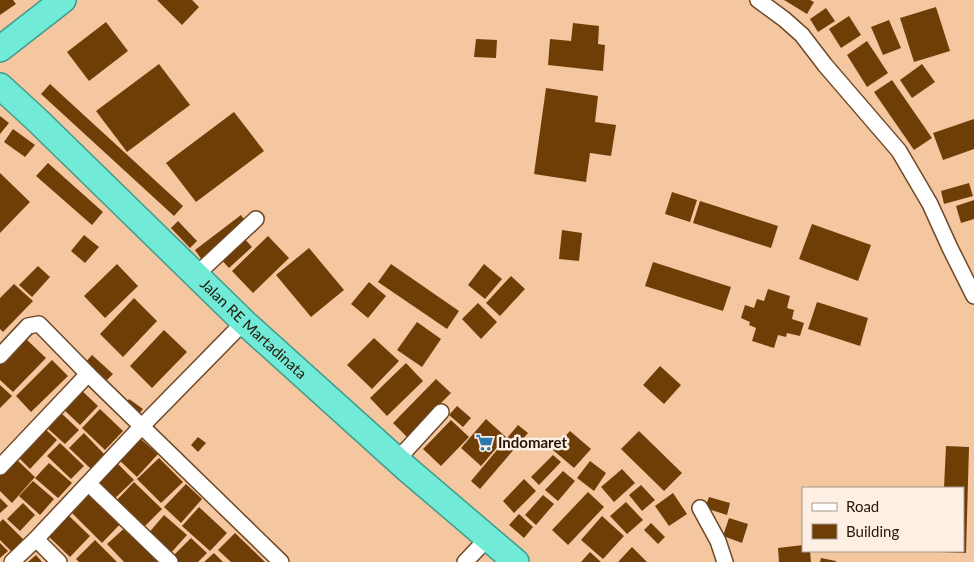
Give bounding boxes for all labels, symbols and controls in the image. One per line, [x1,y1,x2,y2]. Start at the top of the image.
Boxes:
street label: Jalan RE Martadinata [197,274,311,382]
supermarket icon: Indomaret [474,433,494,453]
place label: Indomaret [498,433,567,451]
legend [802,487,964,552]
text: Road [846,497,879,515]
text: Building [846,522,899,540]

